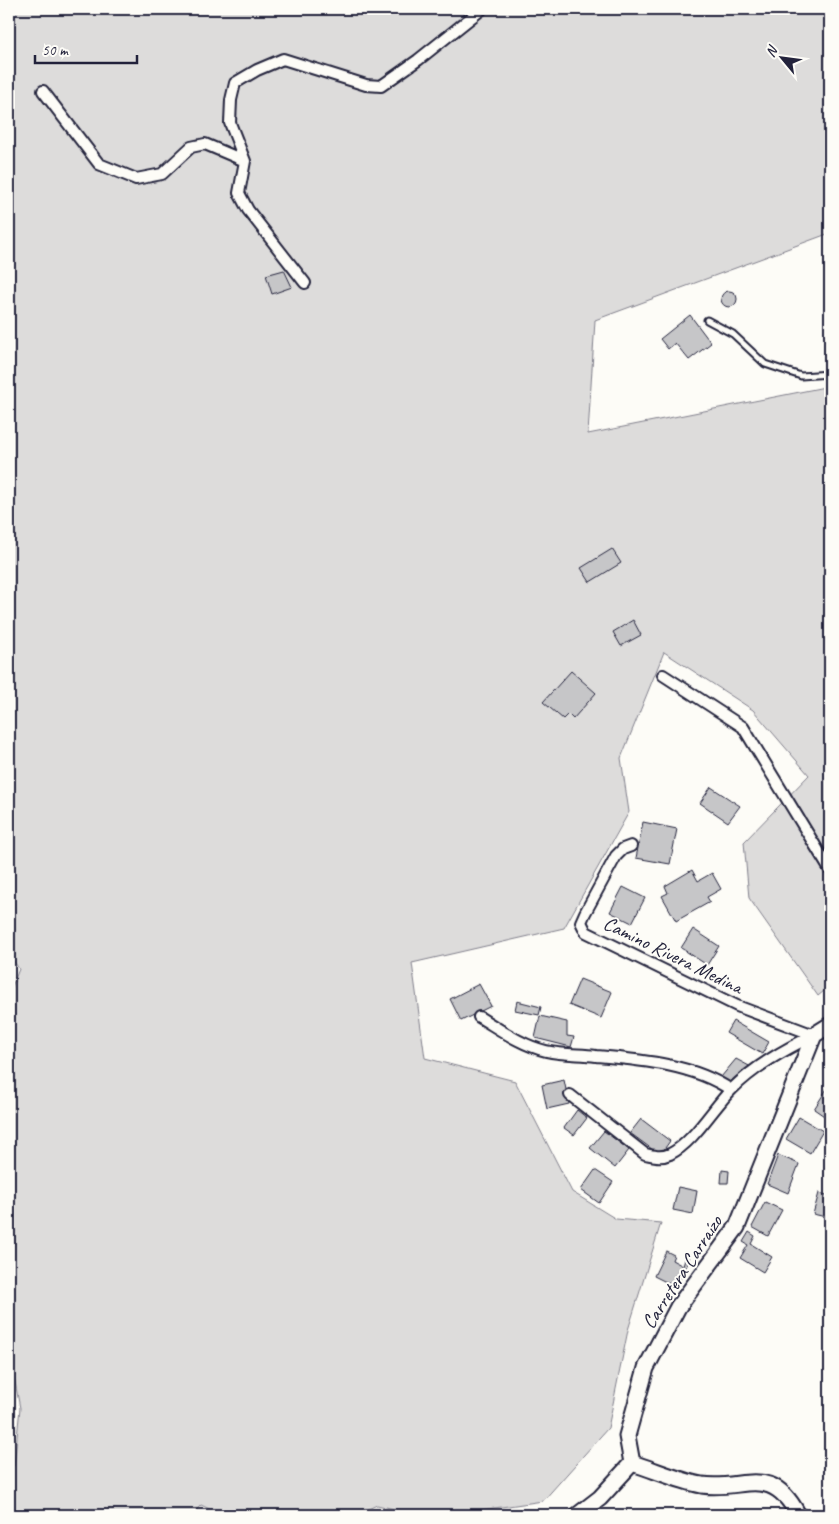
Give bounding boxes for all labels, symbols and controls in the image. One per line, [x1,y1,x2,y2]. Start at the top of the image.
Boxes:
scale bar [35,32,138,64]
north arrow [756,32,806,82]
text: 50 m [42,41,69,60]
text: N [762,42,782,60]
street label: Camino Rivera Medina [599,911,748,1000]
street label: Carretera Carraízo [636,1210,728,1333]

